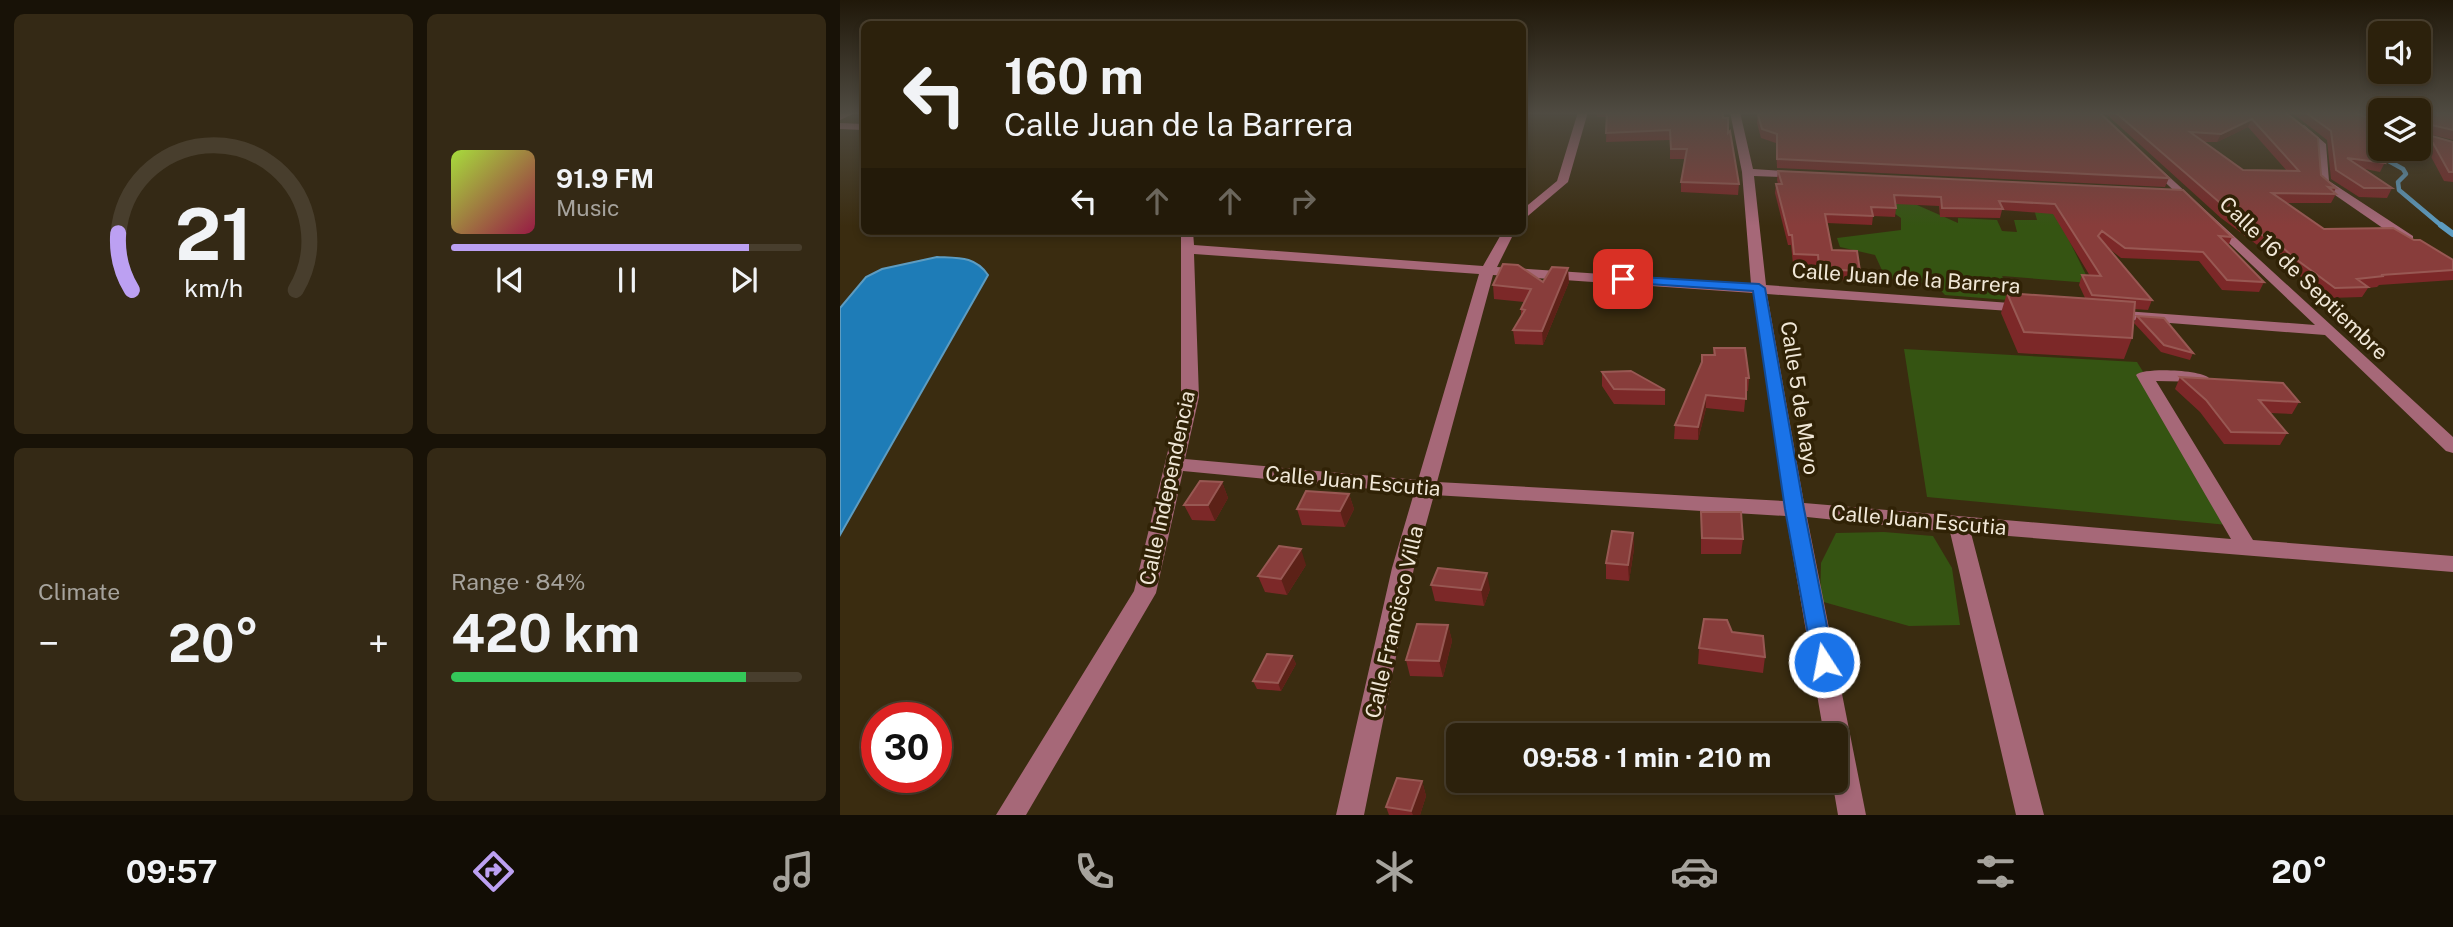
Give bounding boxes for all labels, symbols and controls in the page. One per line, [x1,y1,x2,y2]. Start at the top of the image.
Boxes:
map controls [2368,21,2431,161]
button: sound [2368,21,2431,84]
text: 160 m [1004,47,1144,105]
icon: left [889,49,980,140]
button: layers [2368,98,2431,161]
text: Calle Juan de la Barrera [1004,106,1353,143]
text: 91.9 FM [556,163,654,194]
icon: left [1065,182,1103,220]
icon: ahead [1138,182,1176,220]
icon: ahead [1211,182,1249,220]
icon: right [1284,182,1322,220]
street label: Calle 16 de Septiembre [2215,191,2393,365]
text: 21 [175,192,252,277]
text: Music [556,194,620,221]
pin [1593,249,1653,309]
street label: Calle Juan de la Barrera [1791,258,2021,298]
icon: arrive [1604,260,1642,298]
icon: previous [491,261,529,299]
icon: pause [608,261,646,299]
icon: next [725,261,763,299]
text: km/h [184,273,243,303]
street label: Calle 5 de Mayo [1776,319,1824,477]
street label: Calle Independencia [1134,388,1200,588]
street label: Calle Juan Escutia [1264,461,1442,501]
street label: Calle Juan Escutia [1830,500,2008,540]
street label: Calle Francisco Villa [1360,523,1428,721]
text: Range · 84% [451,568,586,595]
text: Climate [38,578,120,605]
text: 420 km [451,603,640,664]
text: 20° [168,613,259,674]
text: − [38,621,59,666]
text: + [368,621,389,666]
position arrow [1787,625,1861,699]
speed limit sign: 30 [861,702,952,793]
text: 09:58 · 1 min · 210 m [1523,742,1771,773]
icon: directions [469,847,518,896]
icon: music [769,847,818,896]
icon: phone [1070,847,1119,896]
icon: climate [1370,847,1419,896]
icon: car [1670,847,1719,896]
icon: filters [1971,847,2020,896]
text: 09:57 [126,853,218,890]
text: 20° [2271,853,2327,890]

